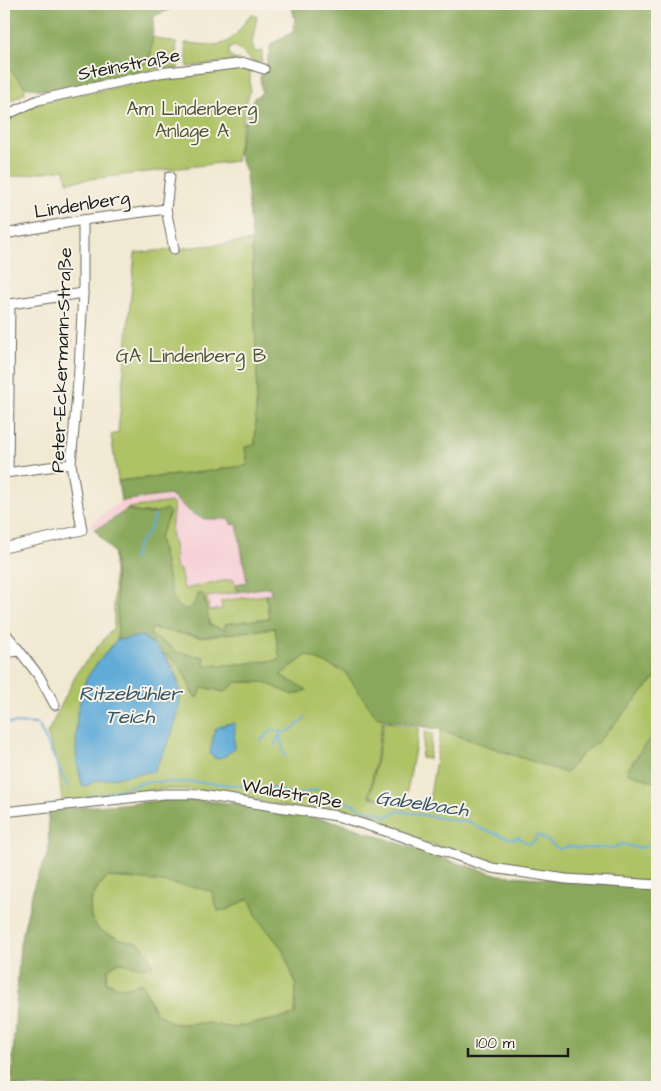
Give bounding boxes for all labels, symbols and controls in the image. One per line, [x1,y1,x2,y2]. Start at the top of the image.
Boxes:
street label: Steinstraße [76,42,182,88]
park label: Am Lindenberg Anlage A [127,96,258,146]
street label: Lindenberg [32,184,132,227]
street label: Peter-Eckermann-Straße [45,247,79,473]
park label: GA Lindenberg B [116,343,267,371]
water label: Ritzebühler Teich [79,680,183,731]
street label: Waldstraße [240,772,344,816]
water label: Gabelbach [374,784,471,825]
scale bar [468,1026,568,1058]
text: 100 m [476,1033,515,1054]

